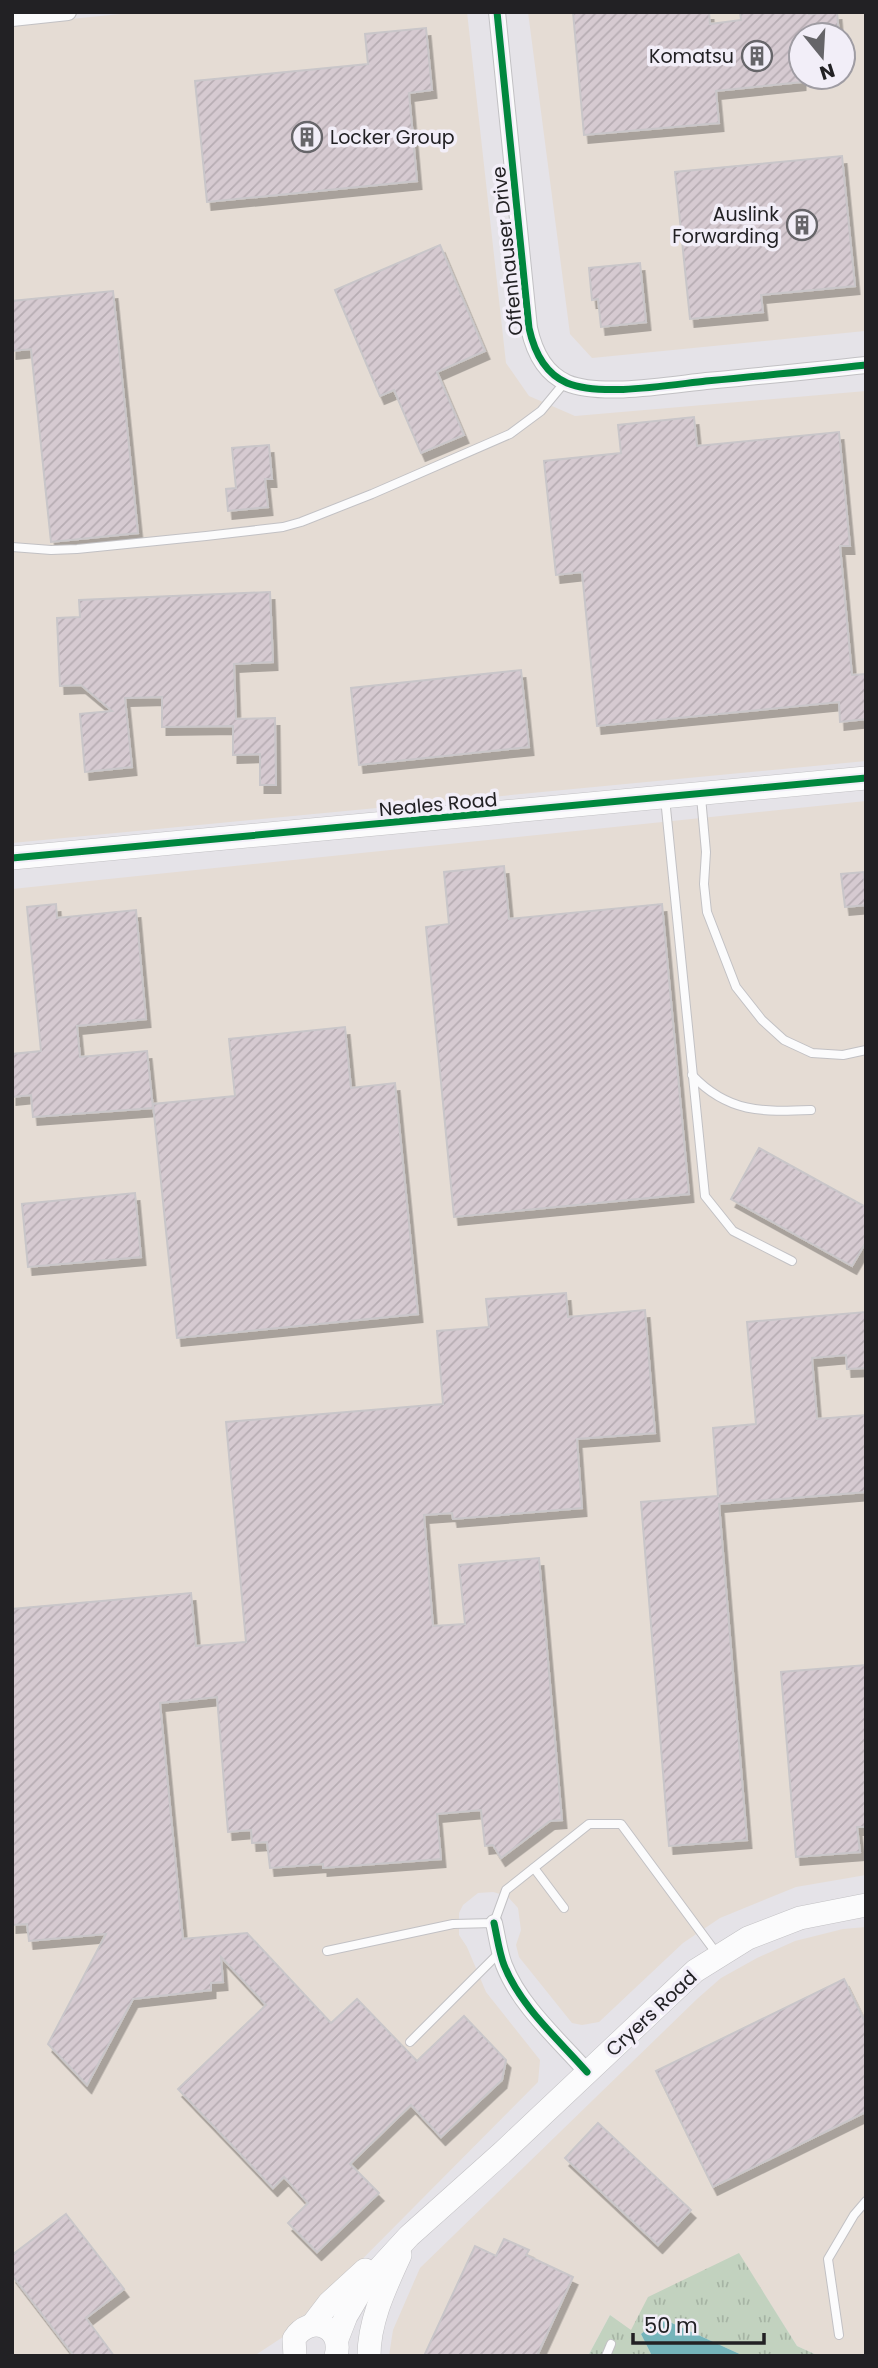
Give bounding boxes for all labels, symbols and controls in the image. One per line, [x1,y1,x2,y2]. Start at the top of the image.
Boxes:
north arrow [787,21,857,91]
building icon: Komatsu [740,39,774,73]
place label: Komatsu [649,43,734,70]
text: N [816,57,838,87]
building icon: Locker Group [290,120,324,154]
place label: Locker Group [330,124,455,151]
street label: Offenhauser Drive [485,165,530,337]
place label: Auslink Forwarding [672,201,779,250]
building icon: Auslink Forwarding [785,208,819,242]
street label: Neales Road [378,786,498,823]
street label: Cryers Road [600,1964,703,2063]
scale bar [633,2302,764,2346]
text: 50 m [644,2311,698,2340]

